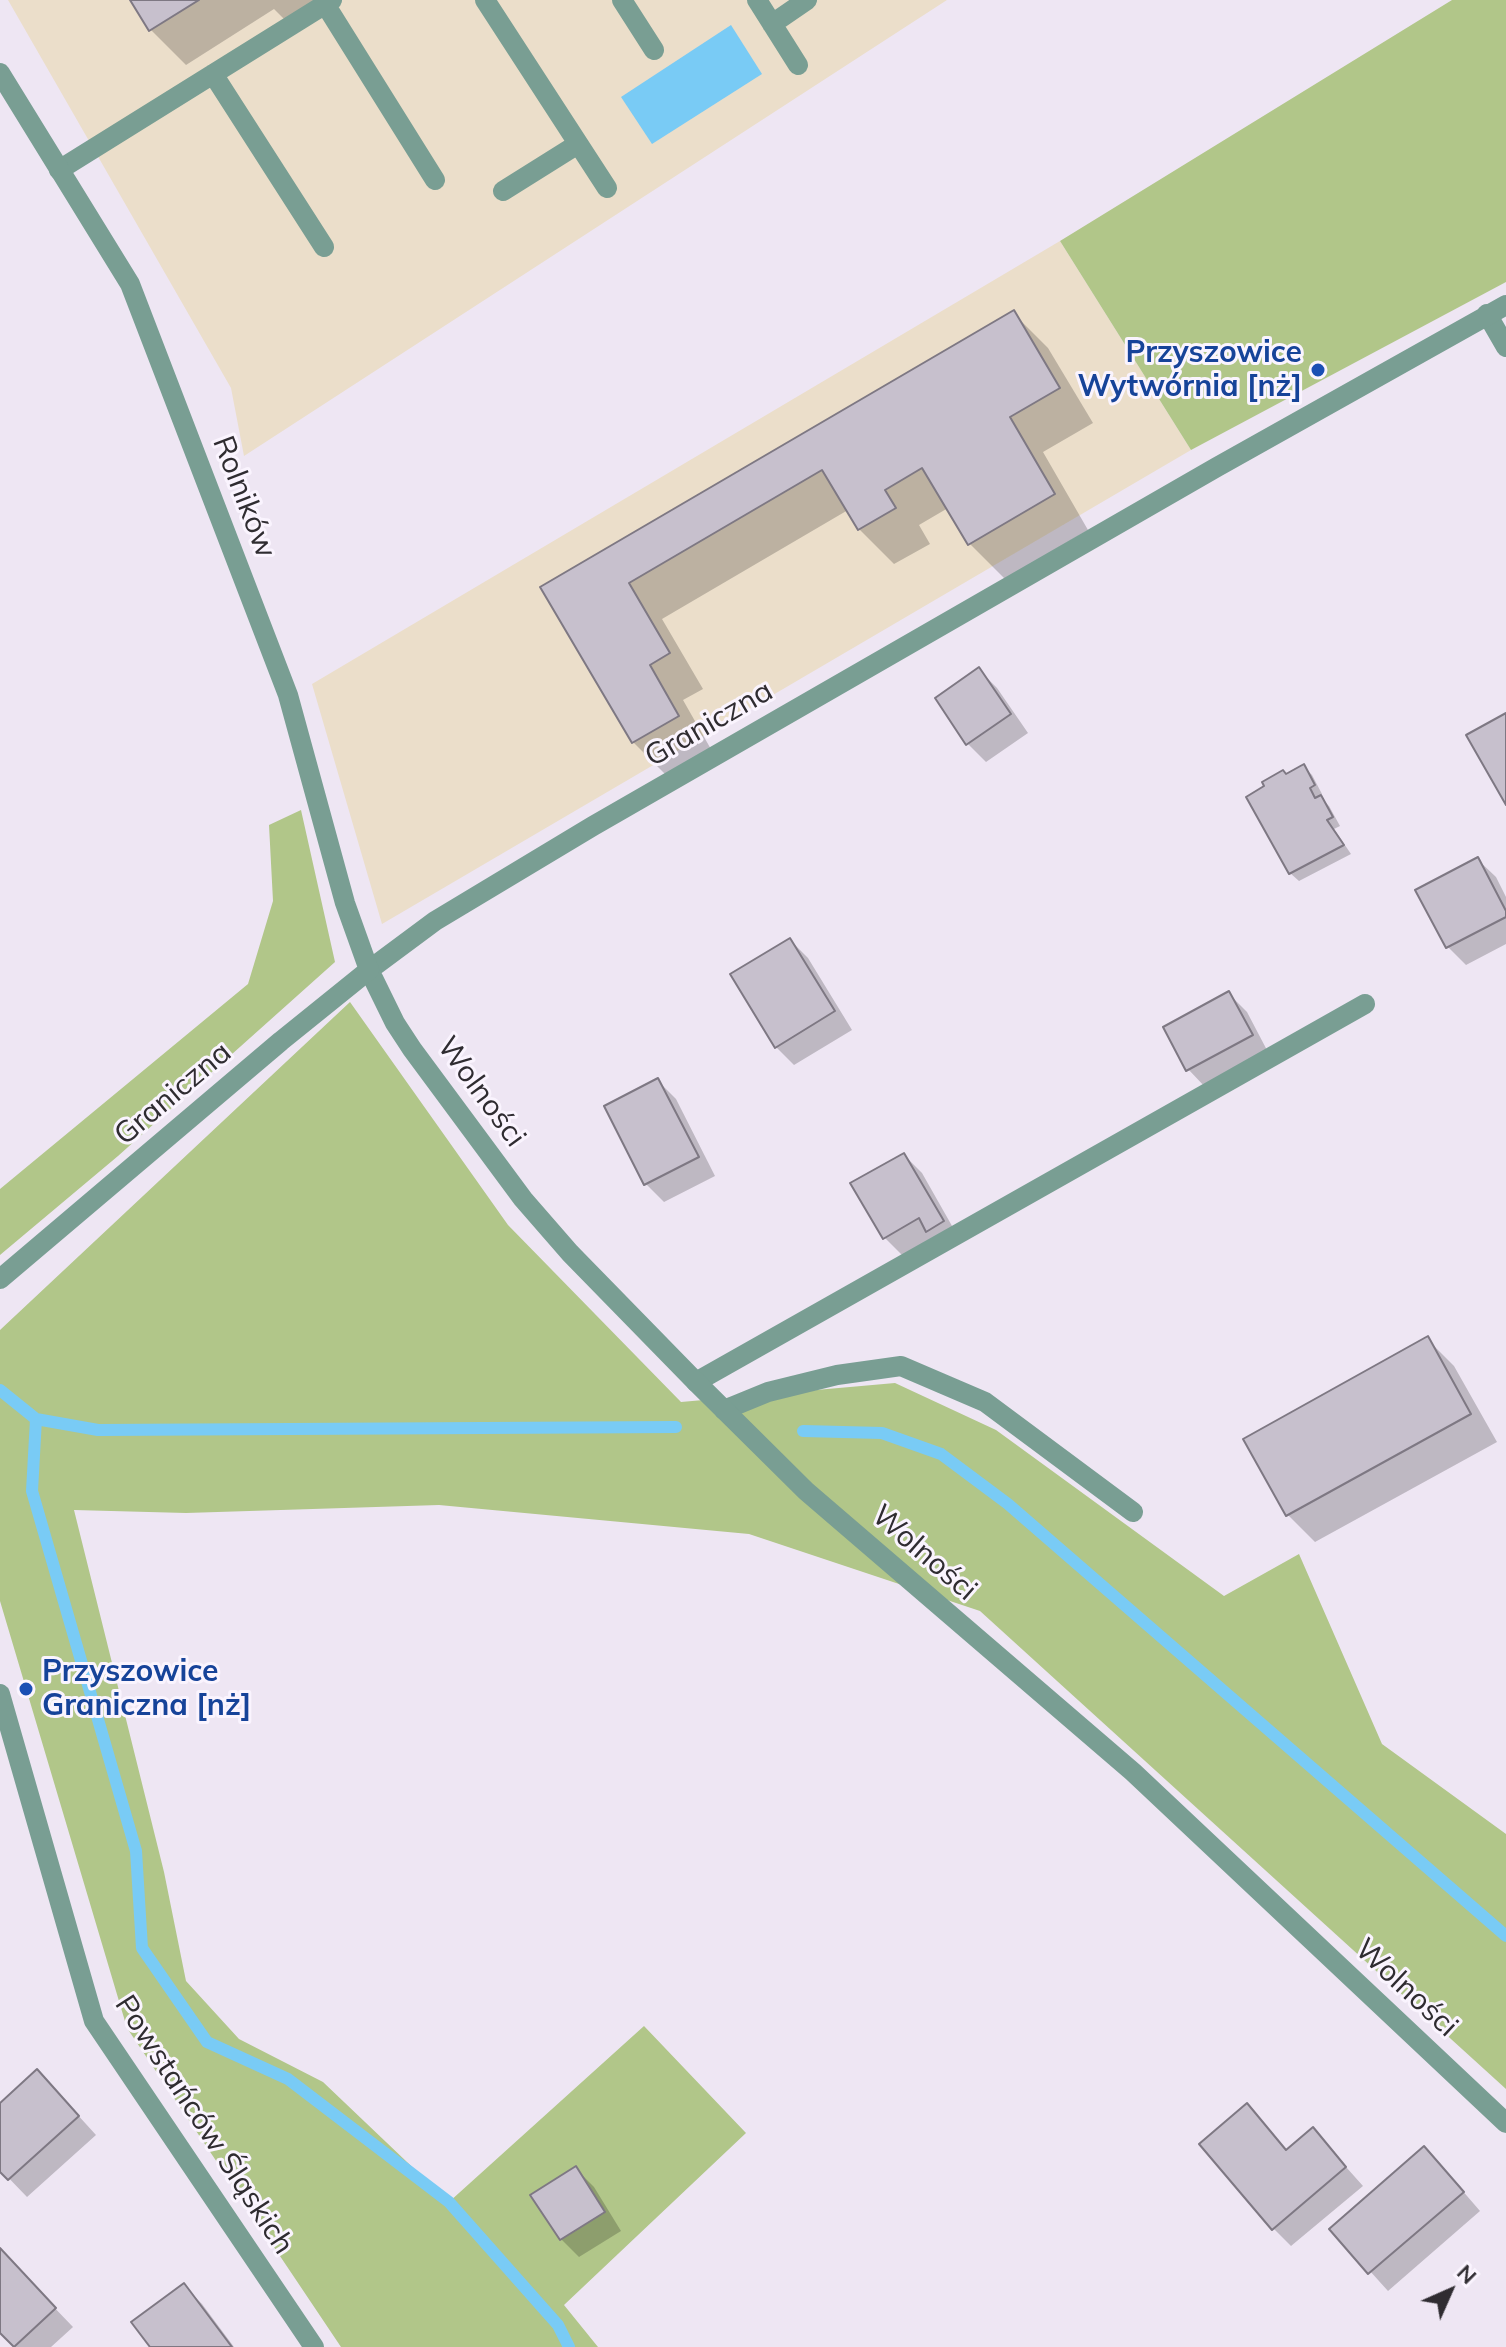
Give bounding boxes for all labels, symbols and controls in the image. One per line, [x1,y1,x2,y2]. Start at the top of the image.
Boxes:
place label: Przyszowice Wytwórnia [nż] [1077,335,1302,406]
marker: Przyszowice Wytwórnia [nż] [1309,361,1327,379]
street label: Rolników [204,431,284,563]
street label: Graniczna [639,673,779,775]
street label: Wolności [429,1030,533,1154]
street label: Graniczna [107,1035,239,1153]
street label: Wolności [864,1498,984,1608]
place label: Przyszowice Graniczna [nż] [42,1654,251,1724]
marker: Przyszowice Graniczna [nż] [17,1680,35,1698]
street label: Wolności [1347,1931,1465,2045]
street label: Powstańców Śląskich [107,1989,301,2261]
north arrow [1410,2251,1490,2331]
text: N [1451,2258,1483,2290]

